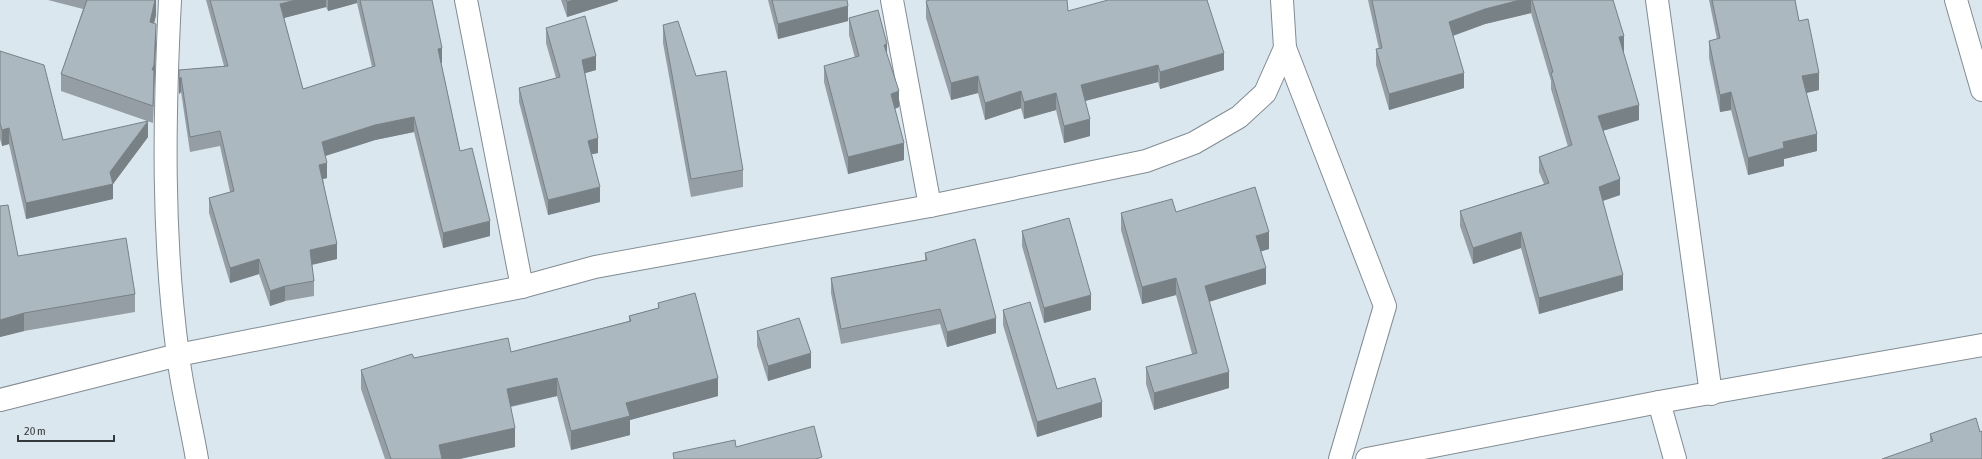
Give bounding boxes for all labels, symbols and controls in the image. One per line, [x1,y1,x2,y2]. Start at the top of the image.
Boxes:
scale bar [18,417,114,443]
text: 20 m [24,424,46,438]

